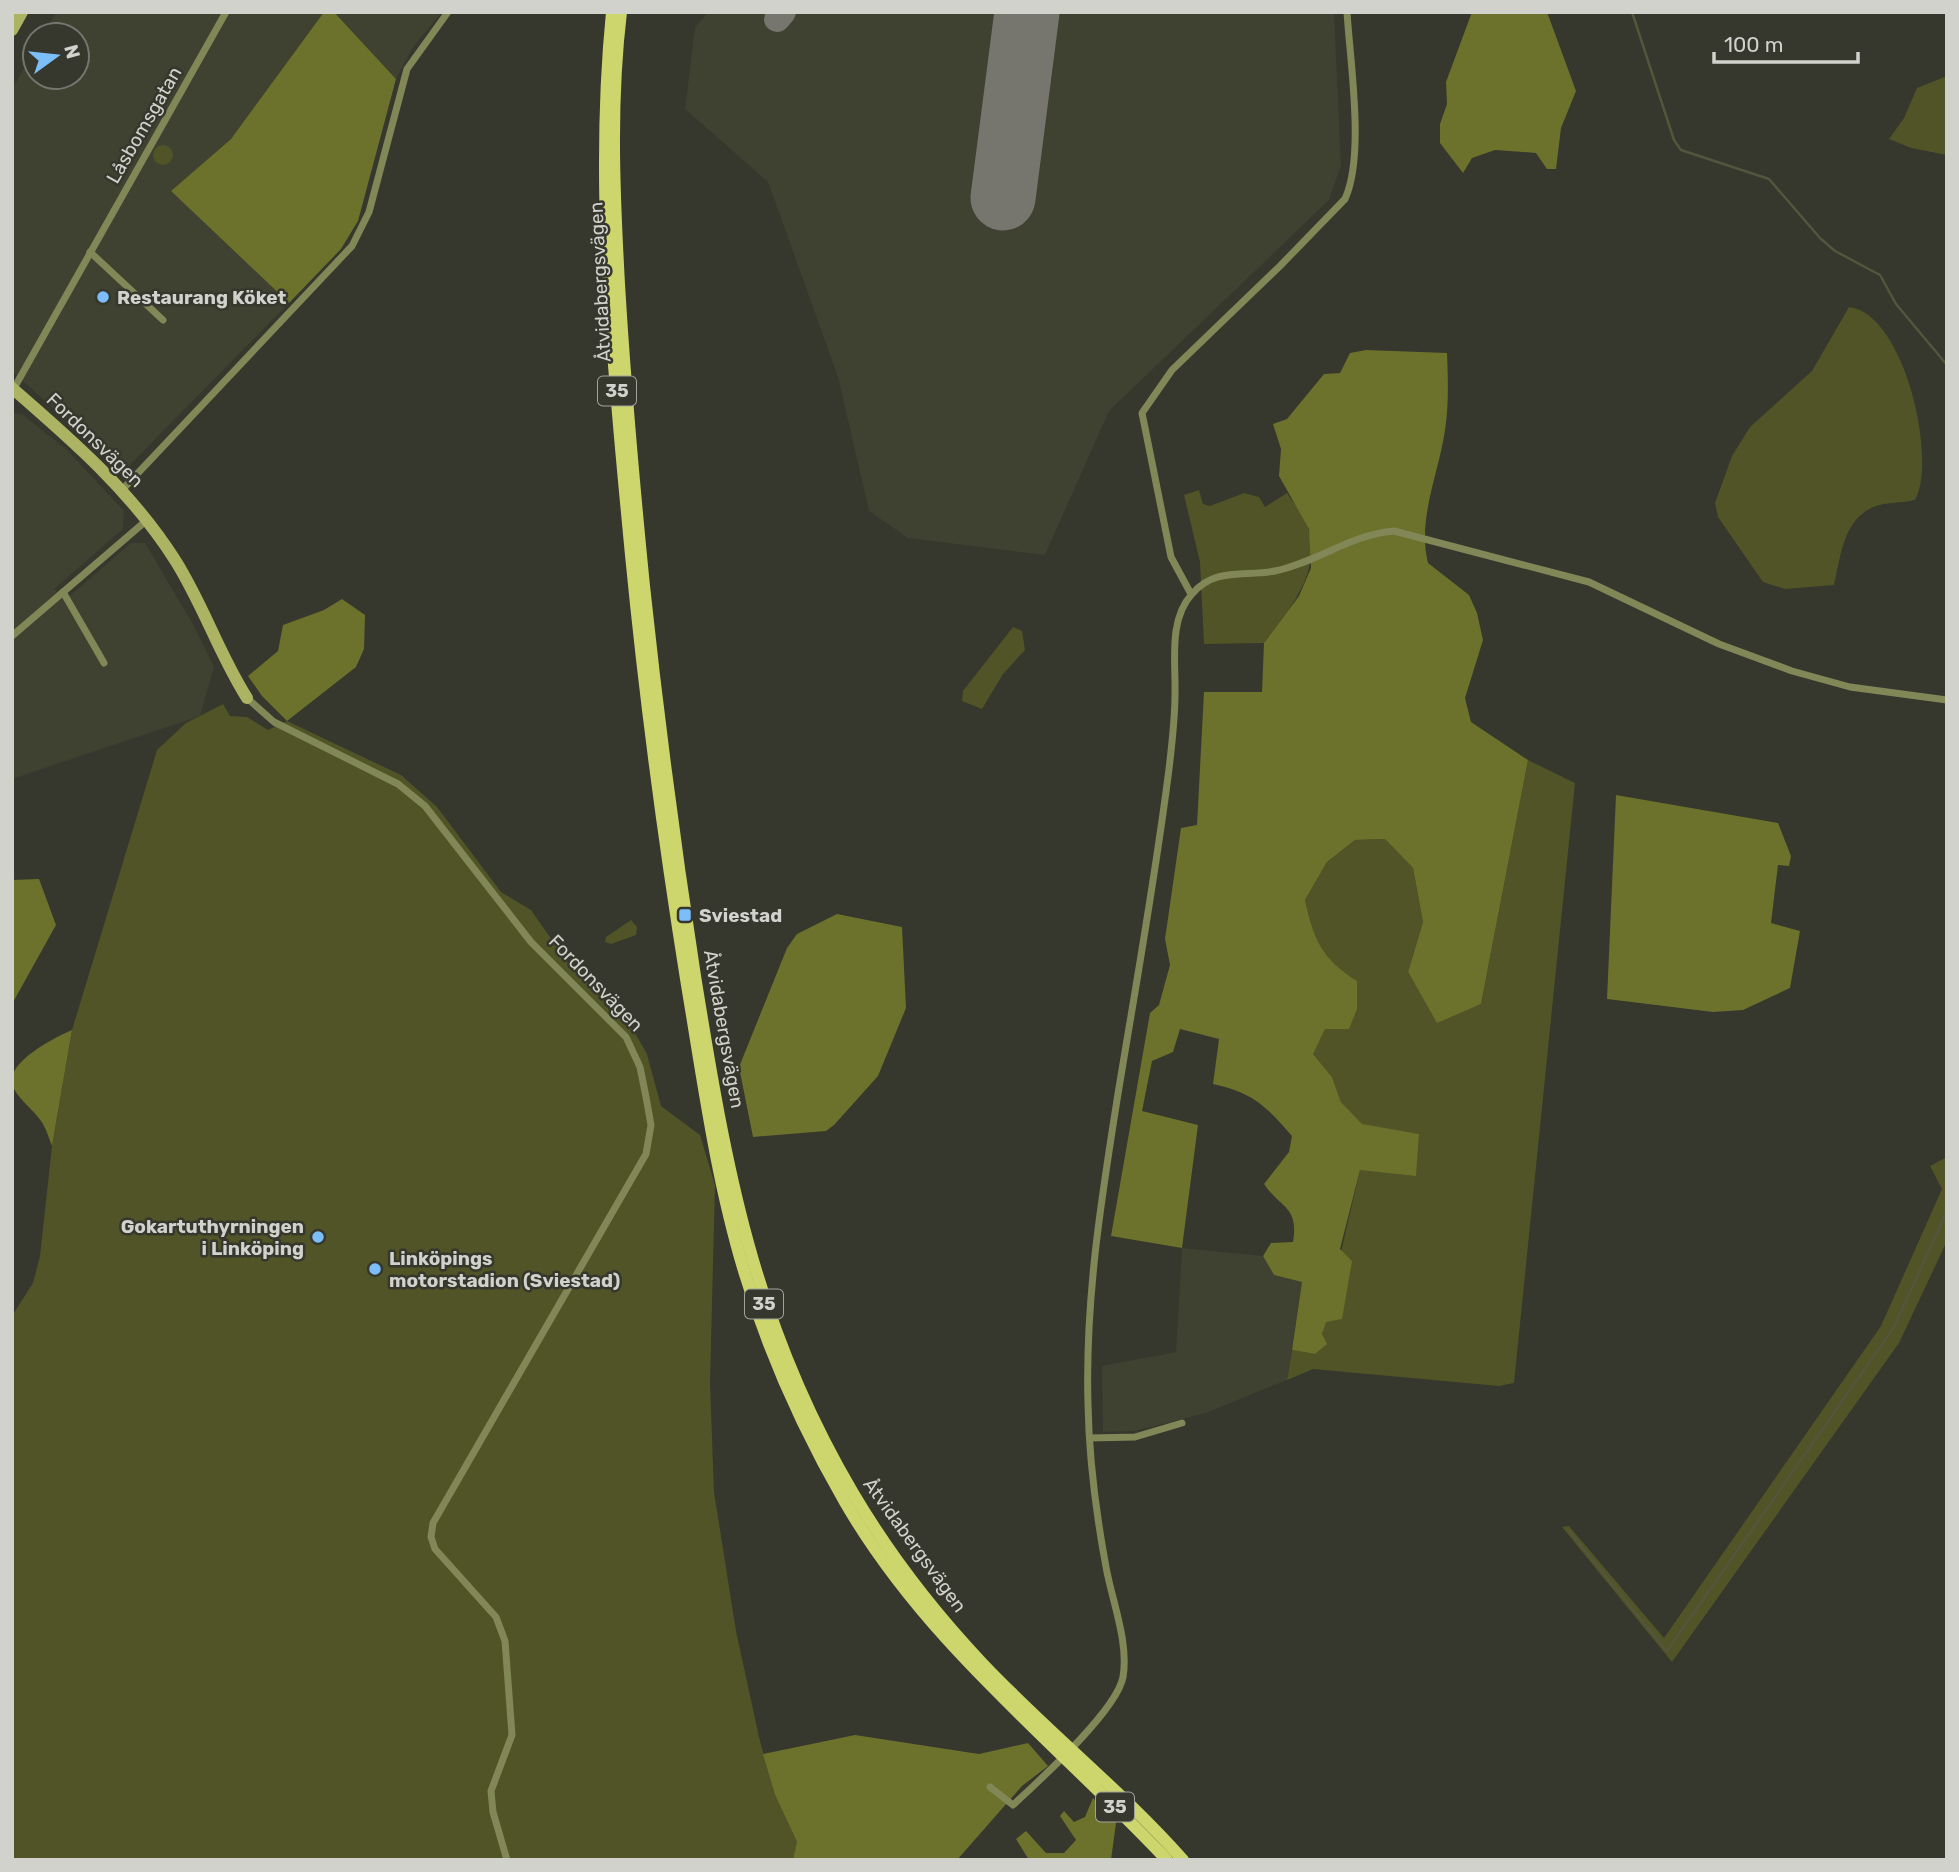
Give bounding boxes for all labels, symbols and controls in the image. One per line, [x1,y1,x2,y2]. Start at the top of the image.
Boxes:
north arrow [21,21,91,91]
scale bar [1714,21,1857,65]
text: 100 m [1724,32,1783,57]
text: N [59,42,85,61]
street label: Låsbomsgatan [101,63,187,187]
street label: Åtvidabergsvägen [584,201,616,363]
place label: Restaurang Köket [117,286,287,309]
marker: Restaurang Köket [95,289,111,305]
road number: 35 [598,376,636,405]
street label: Fordonsvägen [42,388,148,492]
place label: Sviestad [699,904,782,927]
marker: Sviestad [677,907,693,923]
street label: Fordonsvägen [544,930,648,1036]
street label: Åtvidabergsvägen [699,948,749,1110]
place label: Gokartuthyrningen i Linköping [121,1215,304,1260]
marker: Gokartuthyrningen i Linköping [310,1229,326,1245]
place label: Linköpings motorstadion (Sviestad) [389,1247,620,1292]
marker: Linköpings motorstadion (Sviestad) [367,1261,383,1277]
road number: 35 [745,1289,783,1318]
street label: Åtvidabergsvägen [859,1473,971,1617]
road number: 35 [1096,1793,1134,1822]

